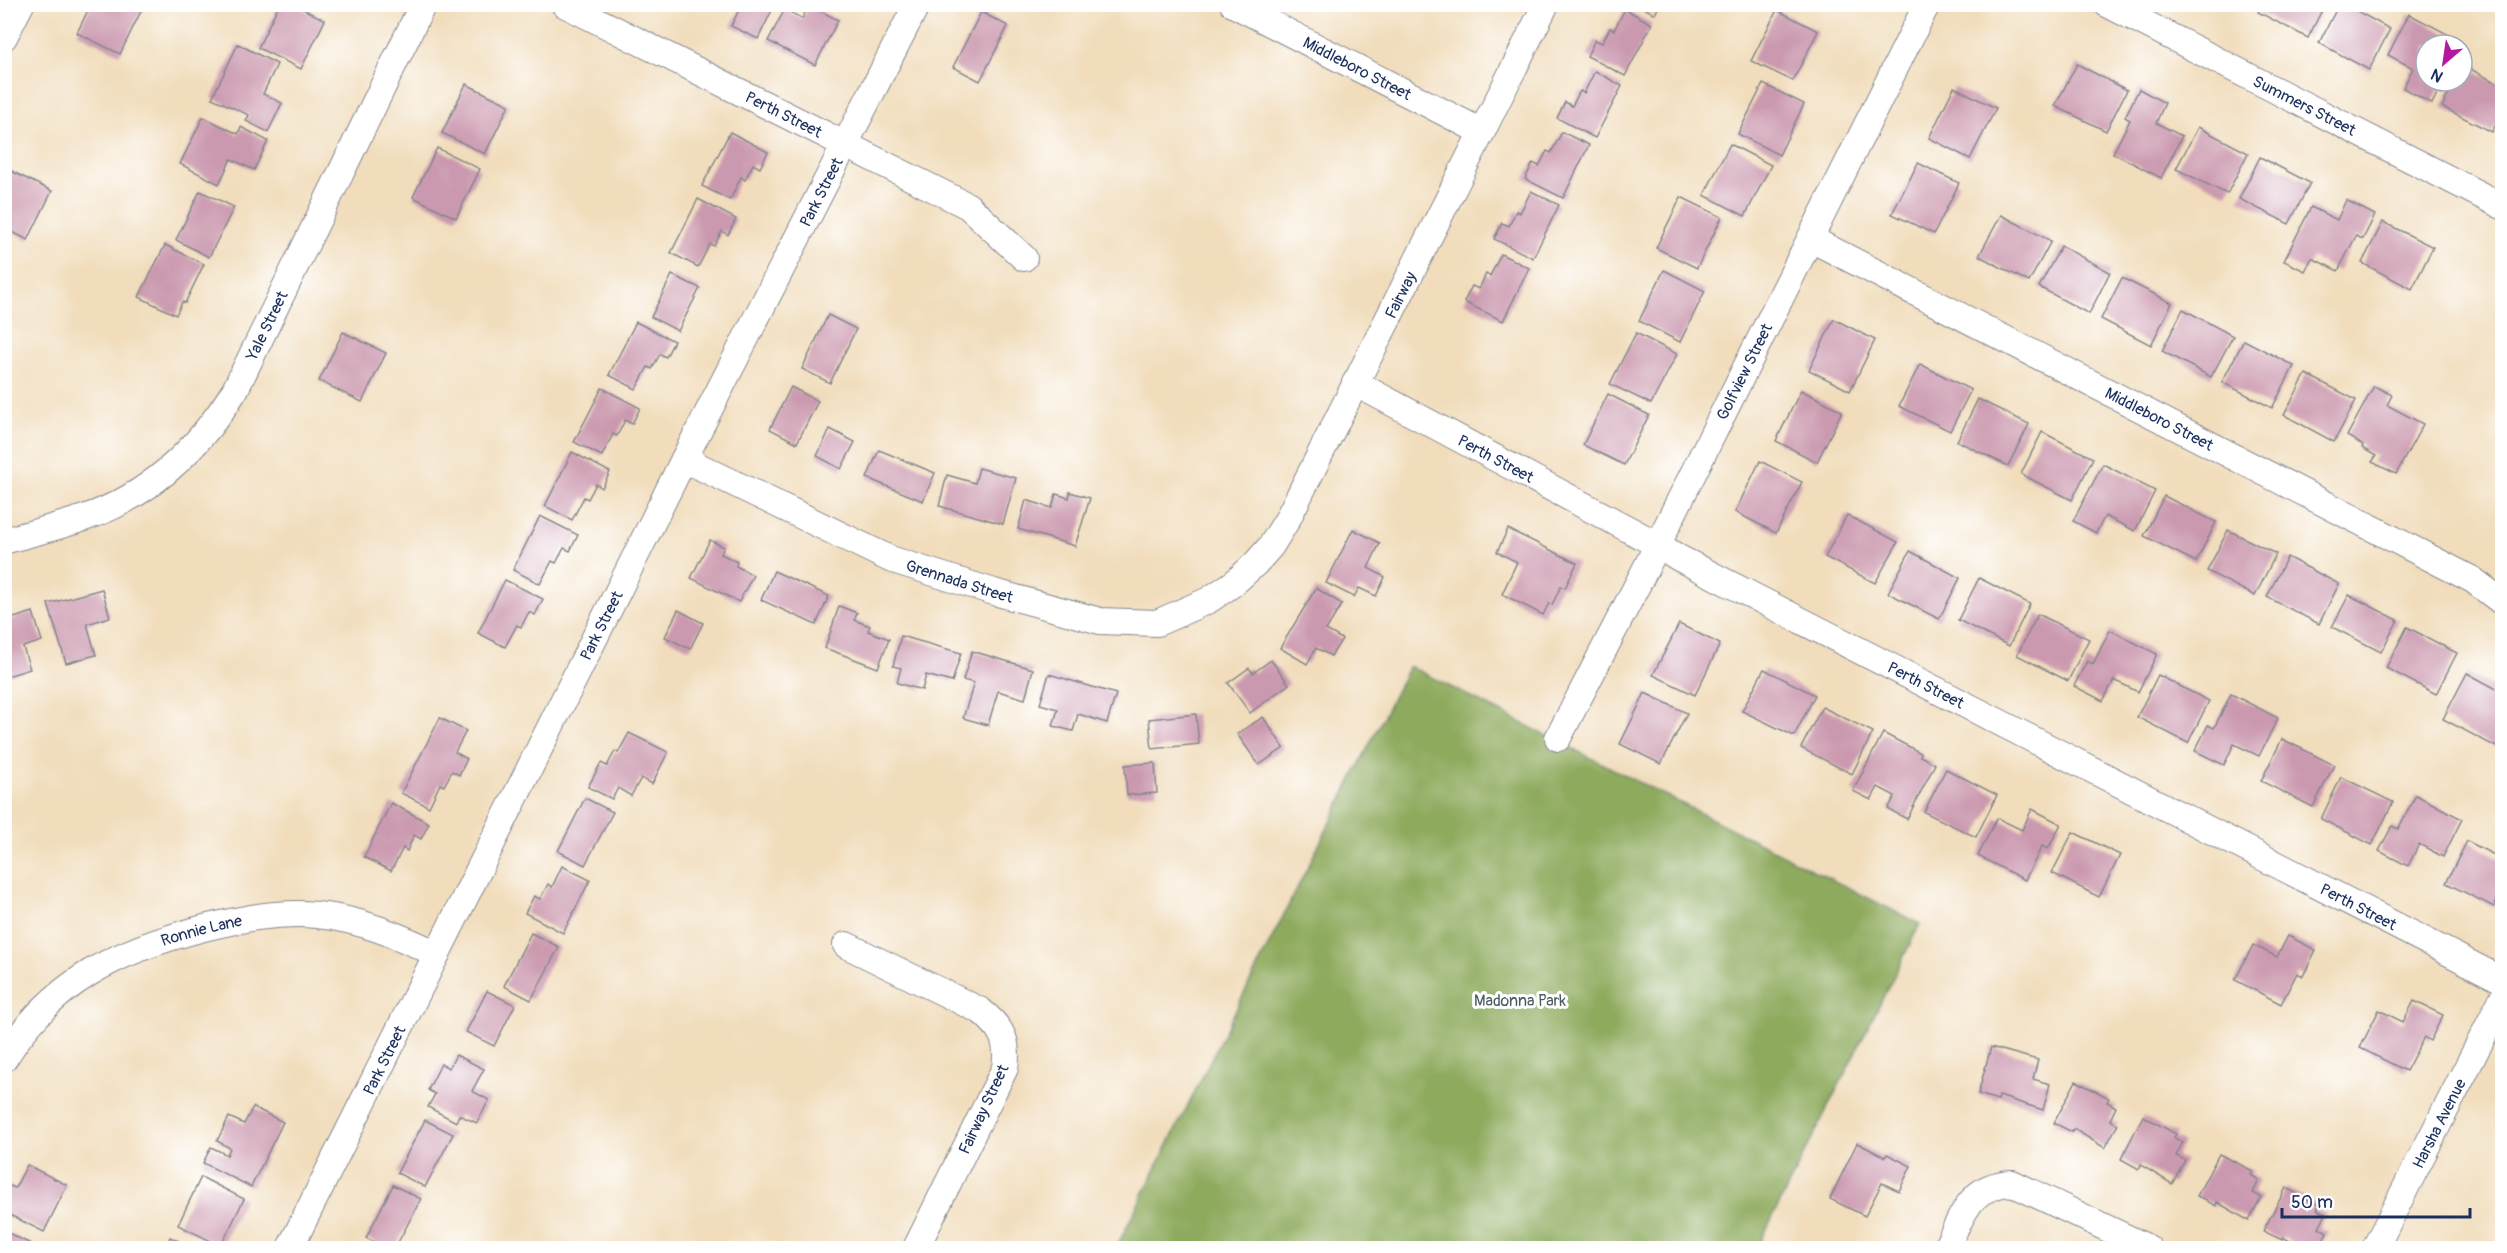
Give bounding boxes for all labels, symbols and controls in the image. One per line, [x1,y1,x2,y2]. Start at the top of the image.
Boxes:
street label: Middleboro Street [1300,33,1415,105]
north arrow [2414,33,2474,93]
text: N [2427,64,2447,87]
street label: Summers Street [2249,71,2360,141]
street label: Perth Street [742,87,826,143]
street label: Park Street [796,154,848,230]
street label: Fairway [1381,268,1421,322]
street label: Yale Street [242,287,293,365]
street label: Golfview Street [1712,320,1777,423]
street label: Middleboro Street [2101,383,2217,456]
street label: Perth Street [1454,431,1538,488]
street label: Grennada Street [903,556,1016,608]
street label: Park Street [576,587,628,664]
street label: Perth Street [1884,658,1968,714]
street label: Perth Street [2316,879,2400,936]
street label: Ronnie Lane [158,911,244,951]
park label: Madonna Park [1474,991,1566,1011]
street label: Park Street [359,1022,411,1099]
street label: Fairway Street [954,1061,1014,1157]
street label: Harsha Avenue [2408,1075,2471,1172]
scale bar [2282,1181,2470,1219]
text: 50 m [2291,1191,2333,1214]

